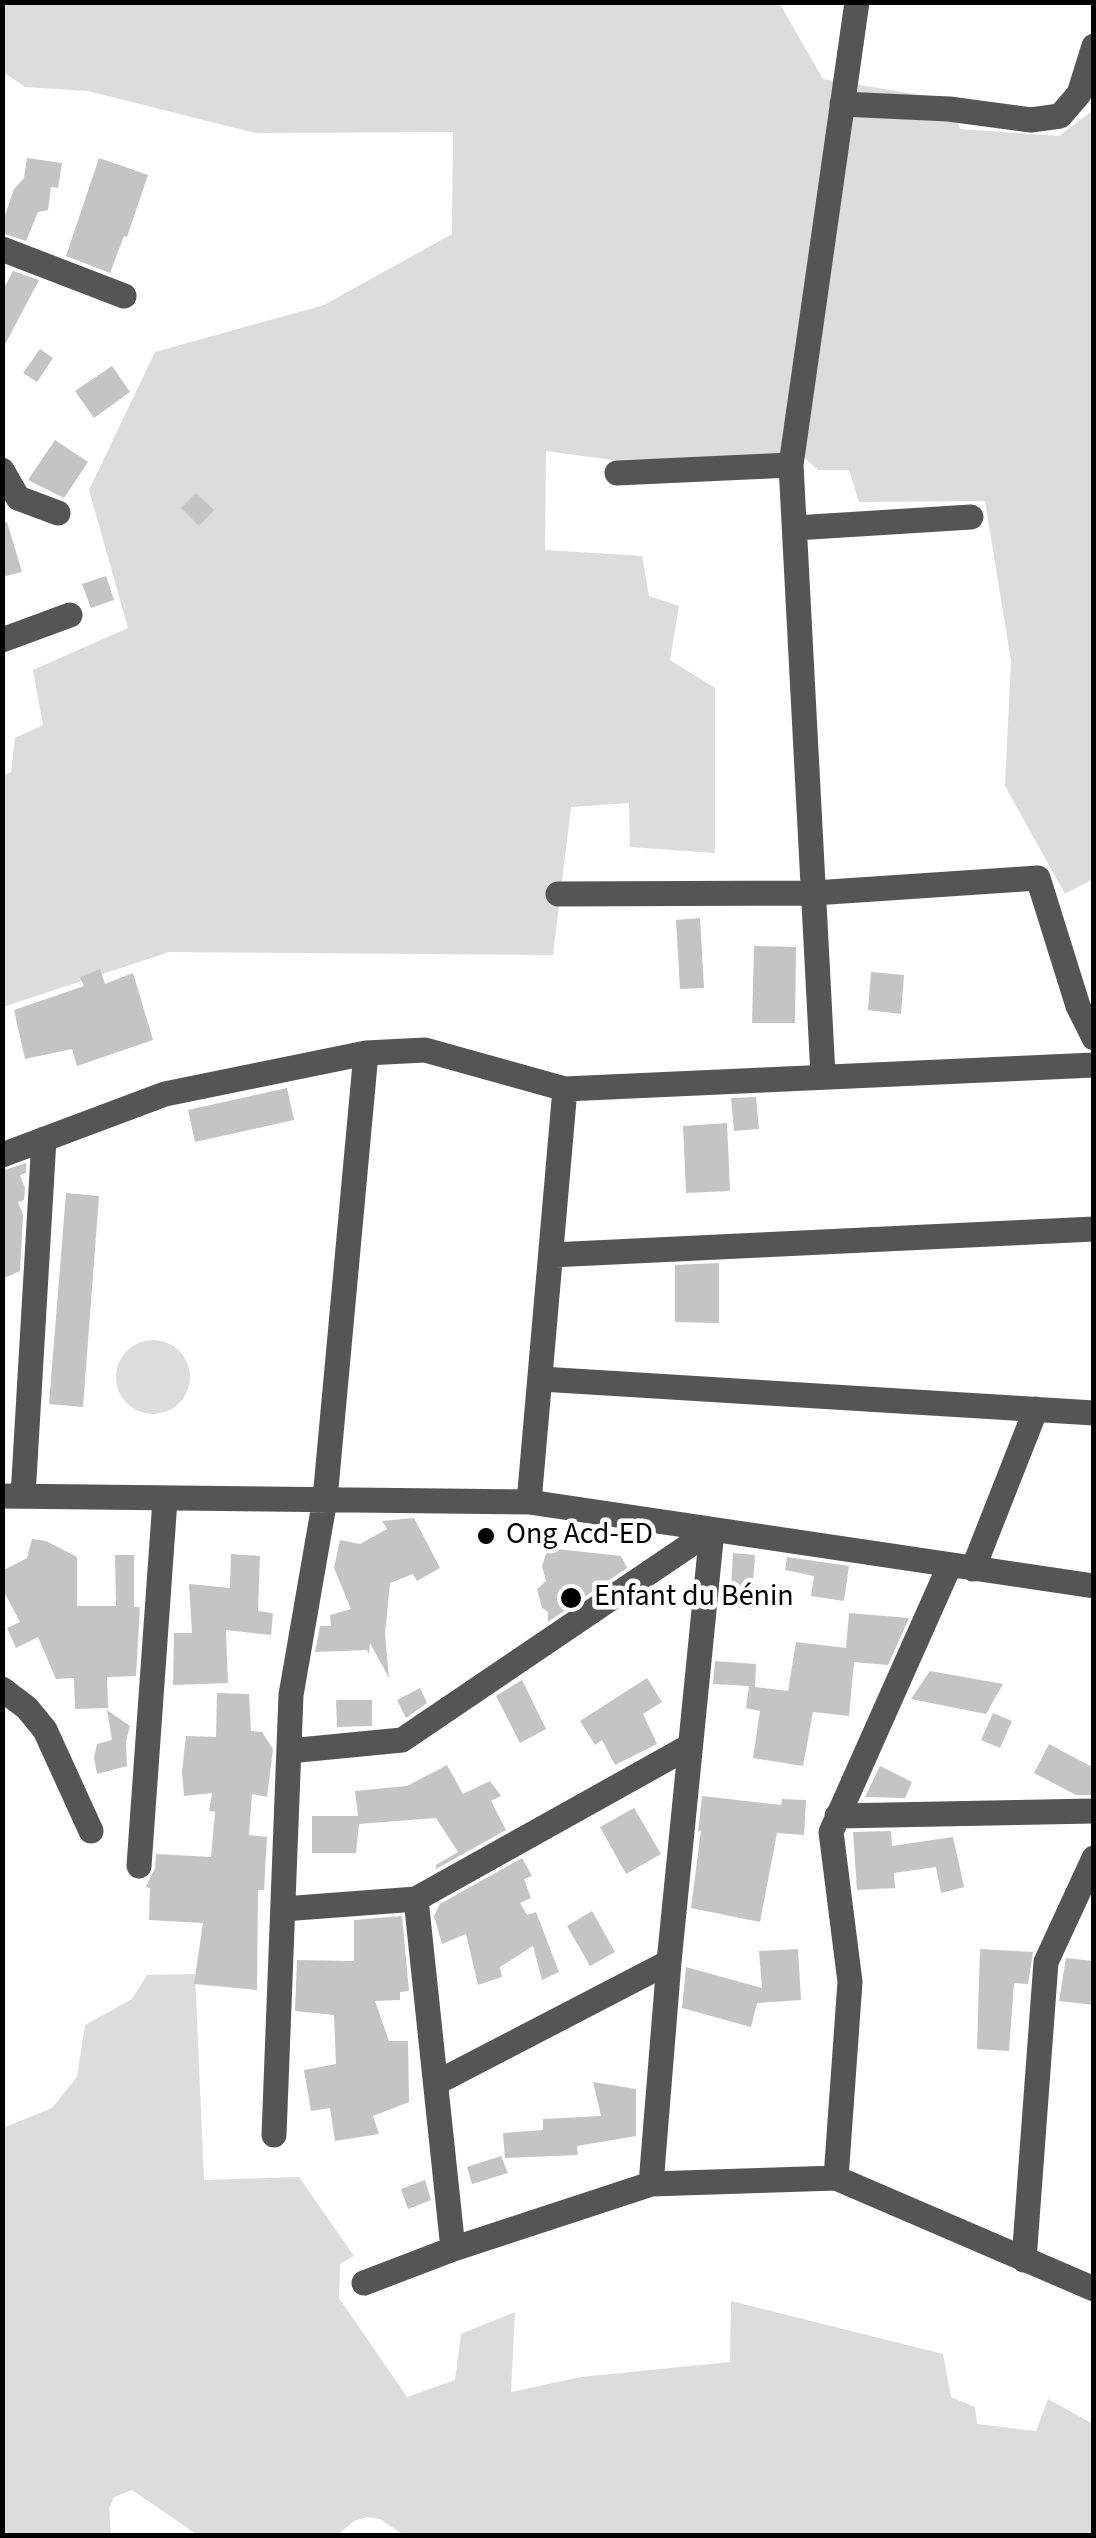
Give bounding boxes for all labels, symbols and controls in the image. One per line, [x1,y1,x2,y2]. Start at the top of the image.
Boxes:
place label: Ong Acd-ED [506,1518,653,1554]
marker: Ong Acd-ED [475,1525,497,1547]
place label: Enfant du Bénin [594,1580,794,1616]
marker: Enfant du Bénin [558,1585,584,1611]

